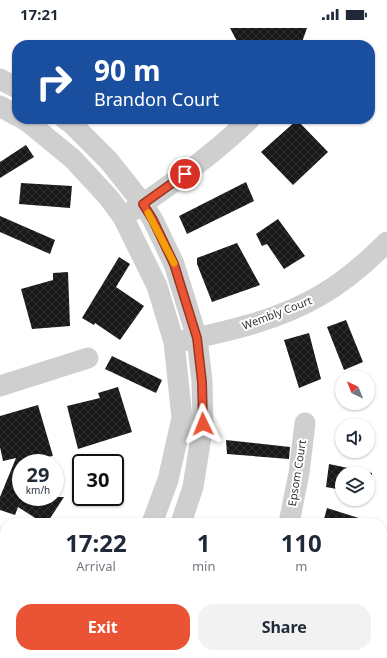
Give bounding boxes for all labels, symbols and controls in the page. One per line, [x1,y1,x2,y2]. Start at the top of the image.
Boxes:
text: 17:21 [20,4,59,24]
text: 90 m [94,51,161,89]
icon: right [28,56,80,108]
text: Brandon Court [94,87,219,111]
pin [168,157,202,191]
icon: arrive [174,163,196,185]
street label: Wembly Court [240,292,314,333]
north arrow [335,370,375,410]
map controls [335,370,375,506]
position arrow [182,403,224,445]
button: sound [335,418,375,458]
street label: Epsom Court [284,439,309,507]
speed limit sign: 30 [72,454,124,506]
text: 29 [27,461,49,488]
button: layers [335,466,375,506]
text: km/h [26,483,50,497]
text: 17:22 [65,526,127,559]
text: 1 [197,526,211,559]
text: 110 [281,526,322,559]
text: Arrival [76,557,116,575]
text: min [192,557,215,575]
text: m [295,557,307,575]
button: Exit [16,604,190,650]
button: Share [198,604,371,650]

